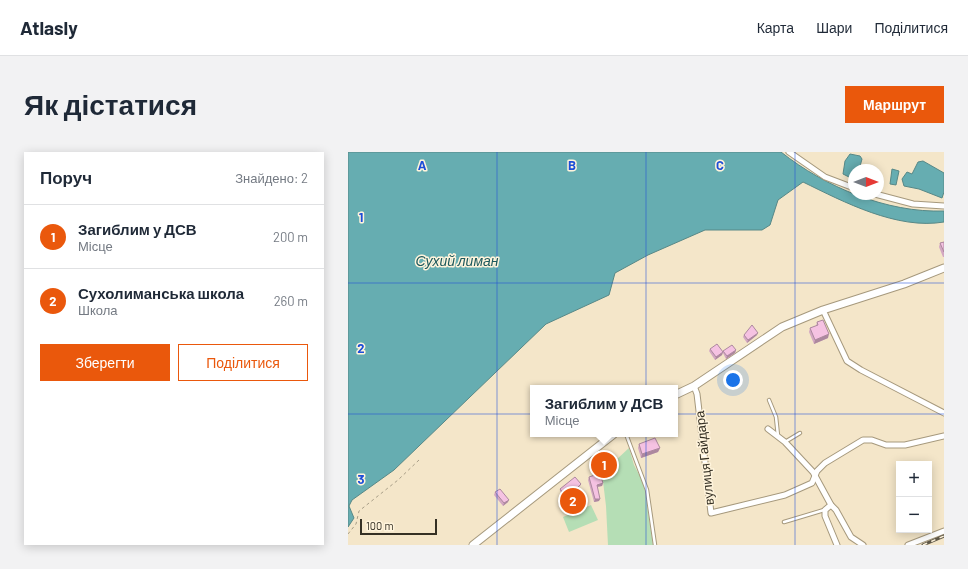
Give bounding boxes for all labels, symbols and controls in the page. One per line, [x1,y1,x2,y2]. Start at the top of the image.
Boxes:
text: Atlasly [20,16,78,39]
text: Карта [757,19,794,36]
text: Шари [816,19,852,36]
text: Поділитися [874,19,948,36]
button: Маршрут [845,86,944,123]
text: Як дістатися [24,87,197,121]
text: A [418,157,427,173]
text: B [568,157,576,173]
text: C [716,157,724,173]
north arrow [848,164,884,200]
text: Поруч [40,167,92,187]
text: Знайдено: 2 [235,170,308,186]
text: 1 [359,209,363,225]
text: Загиблим у ДСВ [78,220,197,238]
text: 1 [51,229,55,245]
text: 200 m [273,229,308,245]
text: Місце [78,238,113,254]
water label: Сухий лиман [415,252,499,269]
text: Сухолиманська школа [78,284,244,302]
text: 2 [49,293,57,309]
text: 260 m [274,293,308,309]
text: Школа [78,302,118,318]
text: 2 [357,340,365,356]
button: Зберегти [40,344,170,381]
button: Поділитися [178,344,308,381]
your location [723,370,743,390]
popup [530,385,678,437]
text: Загиблим у ДСВ [545,394,663,412]
street label: вулиця Гайдара [691,409,717,506]
text: Місце [545,412,579,428]
pin: 1 [591,450,617,480]
map controls [896,461,932,533]
button: + [896,461,932,497]
text: 3 [357,471,365,487]
pin: 2 [560,486,586,516]
button: − [896,497,932,533]
scale bar [360,517,437,536]
text: 100 m [366,519,394,532]

